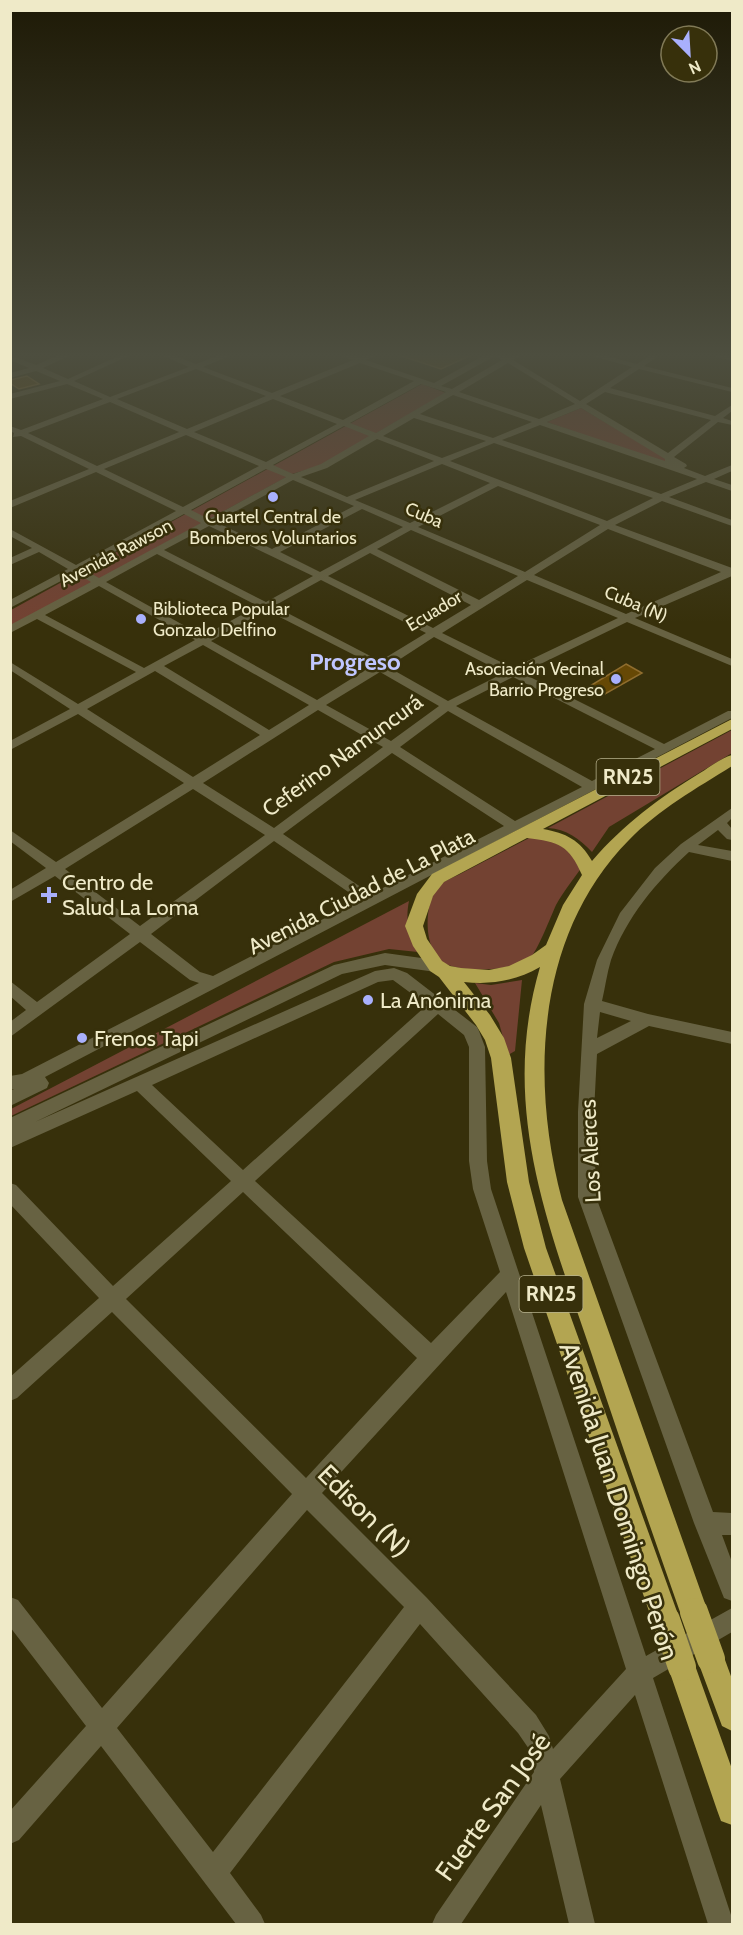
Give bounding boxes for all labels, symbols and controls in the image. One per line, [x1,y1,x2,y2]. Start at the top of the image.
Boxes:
north arrow [659,24,719,84]
text: N [686,56,704,78]
marker: Cuartel Central de Bomberos Voluntarios [266,490,280,504]
street label: Cuba [402,497,447,533]
place label: Cuartel Central de Bomberos Voluntarios [189,506,357,549]
street label: Avenida Rawson [56,514,176,592]
street label: Cuba (N) [601,581,671,627]
street label: Ecuador [402,586,466,636]
place label: Biblioteca Popular Gonzalo Delfino [153,598,290,641]
marker: Biblioteca Popular Gonzalo Delfino [134,612,148,626]
district label: Progreso [309,647,401,676]
place label: Asociación Vecinal Barrio Progreso [465,658,605,701]
marker: Asociación Vecinal Barrio Progreso [609,672,623,686]
street label: Ceferino Namuncurá [257,688,428,823]
road number: RN25 [596,759,660,795]
street label: Avenida Ciudad de La Plata [243,822,479,960]
place label: Centro de Salud La Loma [62,869,199,921]
marker: Centro de Salud La Loma [40,886,58,904]
place label: La Anónima [380,987,492,1014]
marker: La Anónima [361,993,375,1007]
place label: Frenos Tapi [94,1025,199,1052]
marker: Frenos Tapi [75,1031,89,1045]
street label: Los Alerces [574,1099,607,1203]
road number: RN25 [520,1276,582,1312]
street label: Avenida Juan Domingo Perón [552,1338,687,1664]
street label: Edison (N) [311,1457,418,1564]
street label: Fuerte San José [428,1726,557,1887]

